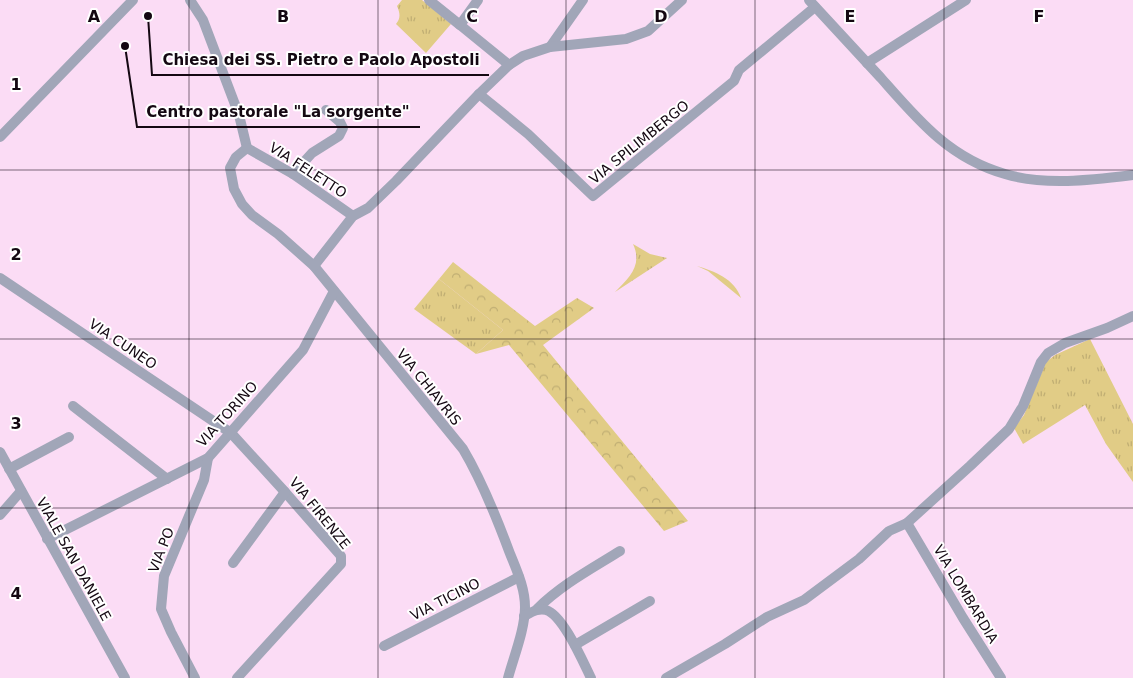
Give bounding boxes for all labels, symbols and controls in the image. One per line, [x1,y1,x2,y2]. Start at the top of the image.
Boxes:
text: A [88,7,101,26]
text: B [277,7,289,26]
text: C [466,7,478,26]
text: D [654,7,668,26]
text: E [845,7,855,26]
text: F [1034,7,1044,26]
callout: Chiesa dei SS. Pietro e Paolo Apostoli [152,45,489,75]
text: Chiesa dei SS. Pietro e Paolo Apostoli [162,51,480,69]
text: 1 [10,75,22,94]
callout: Centro pastorale "La sorgente" [137,97,420,127]
street label: VIA SPILIMBERGO [586,97,692,187]
text: Centro pastorale "La sorgente" [146,103,410,121]
street label: VIA FELETTO [266,139,350,201]
text: 2 [10,245,22,264]
street label: VIA CUNEO [86,316,160,372]
street label: VIA CHIAVRIS [393,346,465,428]
street label: VIA TORINO [193,378,261,450]
text: 3 [10,414,22,433]
street label: VIA FIRENZE [286,474,354,552]
street label: VIALE SAN DANIELE [33,495,115,623]
street label: VIA PO [145,525,177,575]
street label: VIA LOMBARDIA [930,542,1002,646]
street label: VIA TICINO [408,575,482,623]
text: 4 [10,584,22,603]

